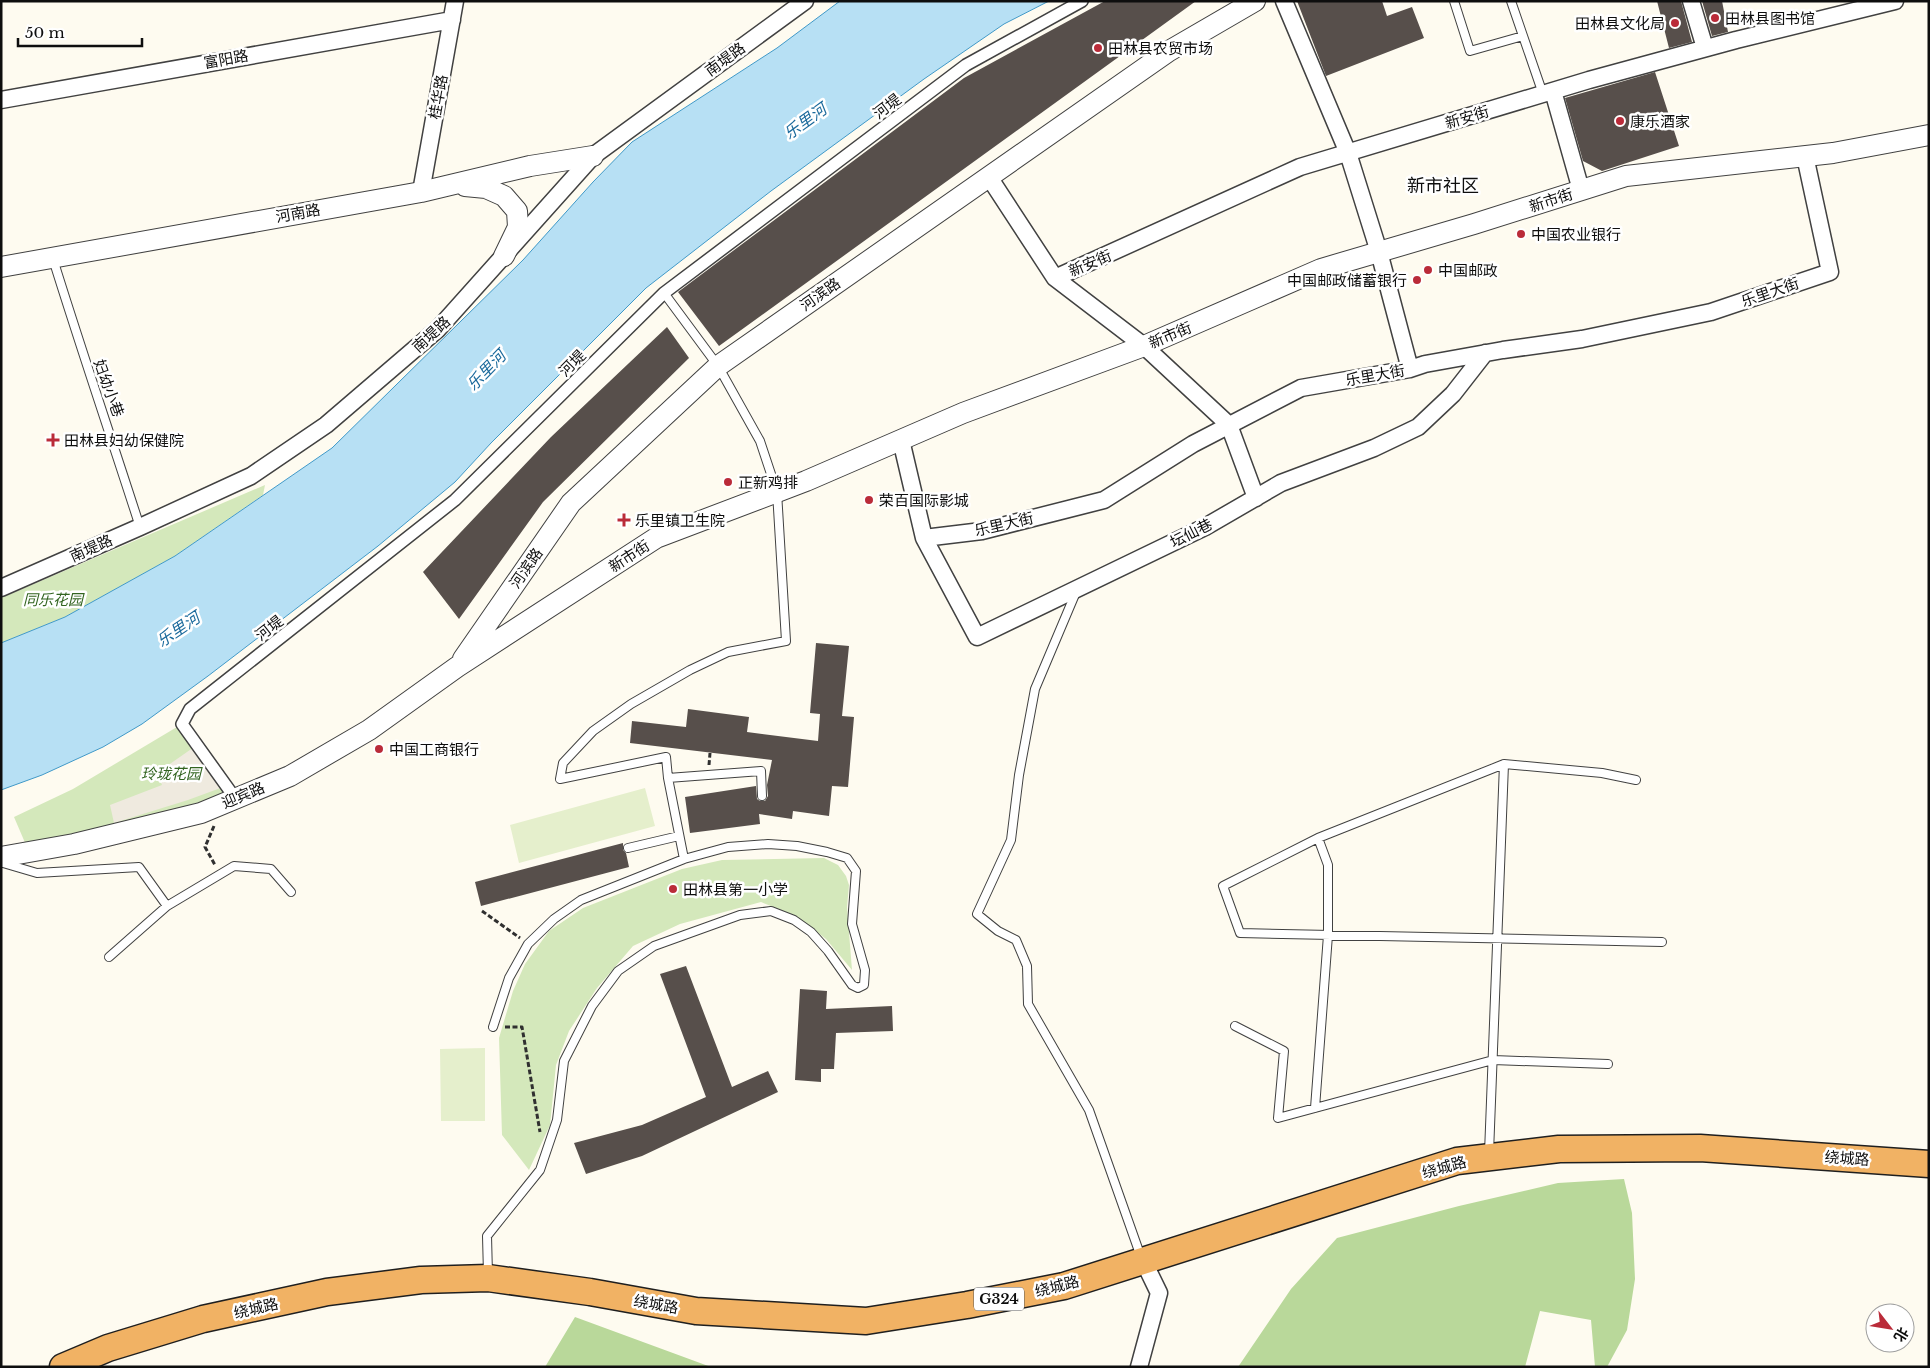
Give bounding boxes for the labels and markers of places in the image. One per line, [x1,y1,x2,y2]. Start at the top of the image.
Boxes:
place label: 田林县图书馆 [1725,9,1815,28]
marker: 田林县图书馆 [1709,12,1721,24]
place label: 田林县文化局 [1575,14,1665,33]
marker: 田林县文化局 [1669,17,1681,29]
place label: 田林县农贸市场 [1108,39,1213,58]
marker: 田林县农贸市场 [1092,42,1104,54]
place label: 康乐酒家 [1630,112,1690,131]
marker: 康乐酒家 [1614,115,1626,127]
place label: 中国农业银行 [1531,225,1621,244]
marker: 中国农业银行 [1515,228,1527,240]
place label: 中国邮政 [1438,261,1498,280]
marker: 中国邮政 [1422,264,1434,276]
place label: 中国邮政储蓄银行 [1287,271,1407,290]
marker: 中国邮政储蓄银行 [1411,274,1423,286]
place label: 田林县妇幼保健院 [64,431,184,450]
marker: 田林县妇幼保健院 [46,433,60,447]
place label: 正新鸡排 [738,473,798,492]
marker: 正新鸡排 [722,476,734,488]
place label: 荣百国际影城 [879,491,969,510]
marker: 荣百国际影城 [863,494,875,506]
place label: 乐里镇卫生院 [635,511,725,530]
marker: 乐里镇卫生院 [617,513,631,527]
place label: 中国工商银行 [389,740,479,759]
marker: 中国工商银行 [373,743,385,755]
place label: 田林县第一小学 [683,880,788,899]
marker: 田林县第一小学 [667,883,679,895]

